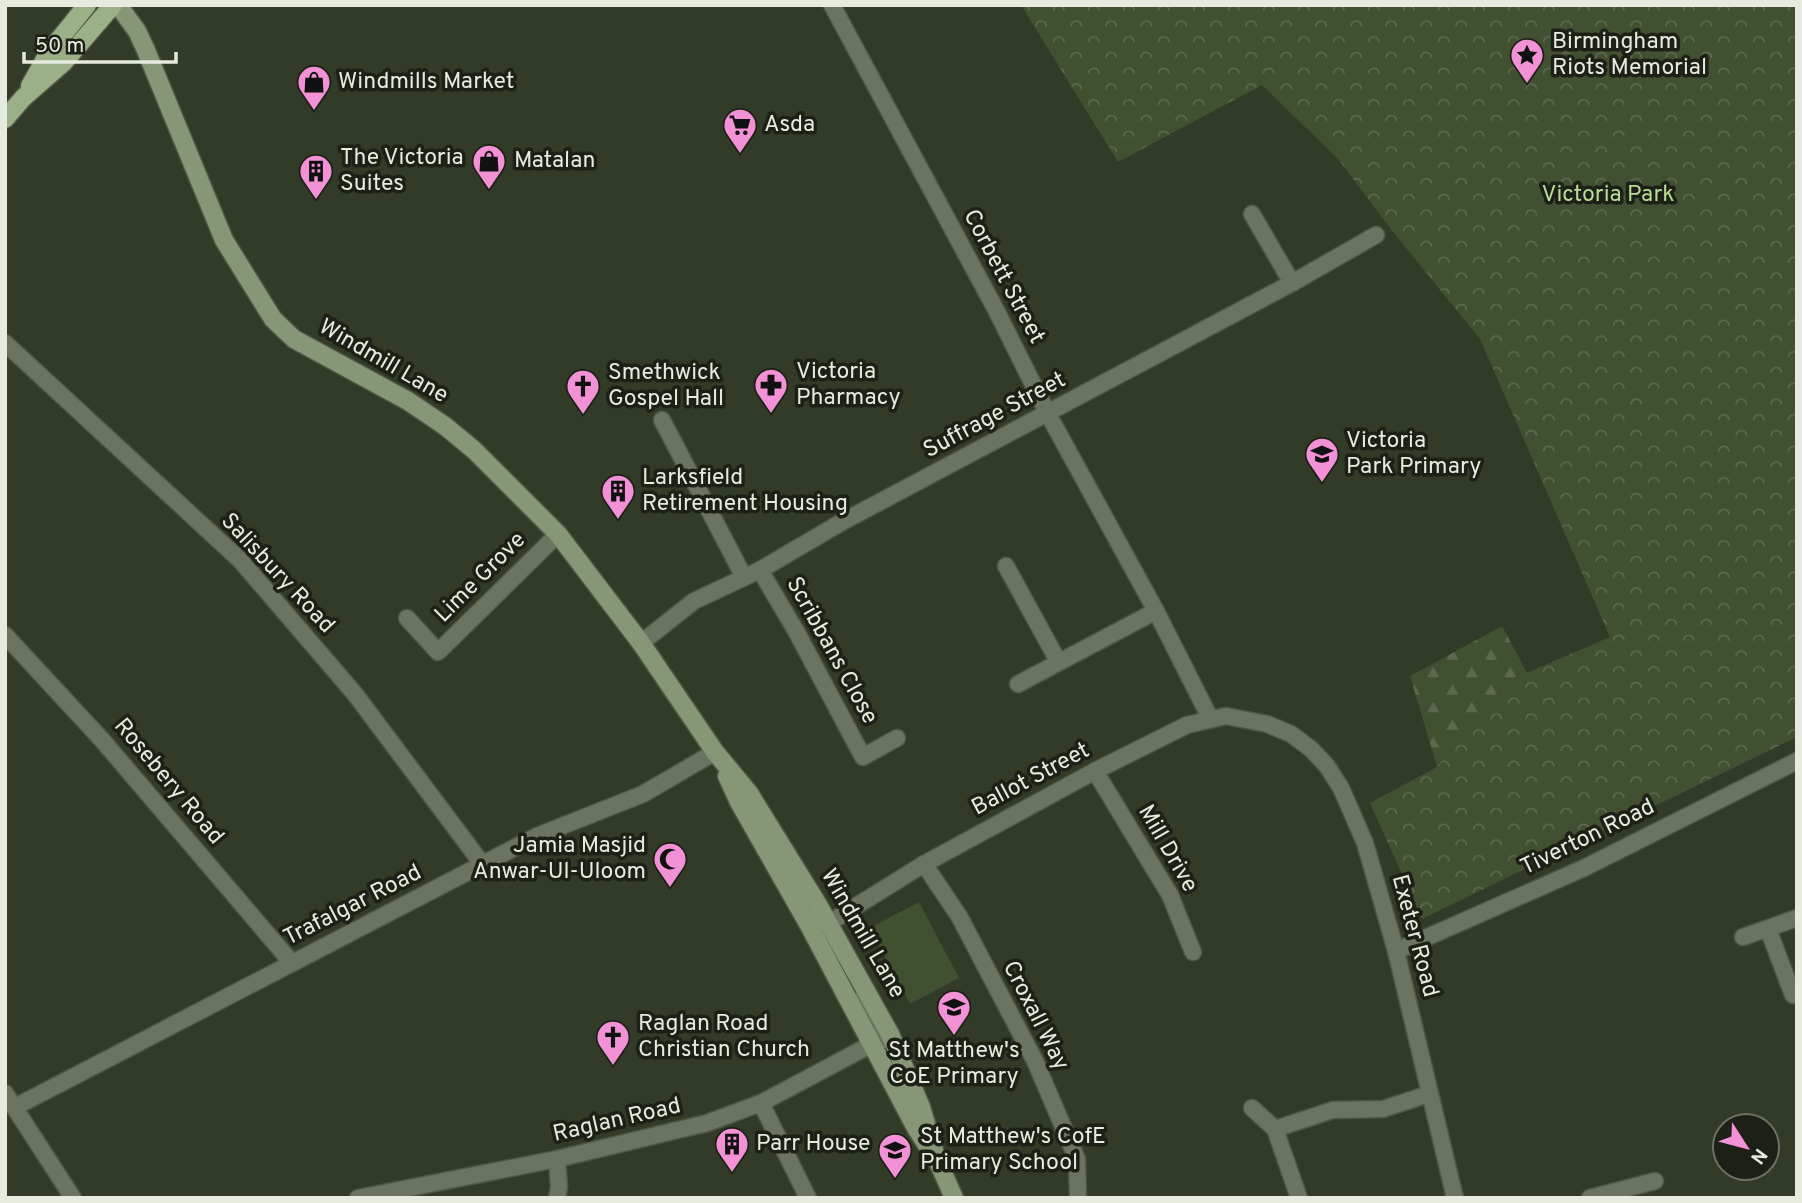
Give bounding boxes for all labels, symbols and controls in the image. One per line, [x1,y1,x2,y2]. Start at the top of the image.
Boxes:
scale bar [24,21,177,65]
place label: Birmingham Riots Memorial [1552,28,1707,83]
text: 50 m [35,33,84,60]
place icon: Birmingham Riots Memorial [1508,36,1546,85]
shop icon: Windmills Market [295,63,333,112]
place label: Windmills Market [338,68,514,97]
supermarket icon: Asda [721,106,759,155]
place label: Asda [764,111,815,140]
shop icon: Matalan [470,142,508,191]
place label: The Victoria Suites [340,144,464,199]
place label: Matalan [514,147,596,176]
building icon: The Victoria Suites [297,152,335,201]
park label: Victoria Park [1542,181,1674,210]
street label: Corbett Street [956,205,1050,349]
street label: Windmill Lane [313,313,453,411]
place label: Victoria Pharmacy [796,358,901,413]
place label: Smethwick Gospel Hall [608,359,724,414]
pharmacy icon: Victoria Pharmacy [752,366,790,415]
street label: Suffrage Street [919,366,1071,466]
church icon: Smethwick Gospel Hall [564,367,602,416]
place label: Victoria Park Primary [1346,427,1481,482]
school or university icon: Victoria Park Primary [1303,435,1341,484]
place label: Larksfield Retirement Housing [642,464,848,519]
building icon: Larksfield Retirement Housing [599,472,637,521]
street label: Salisbury Road [214,508,340,640]
street label: Lime Grove [429,526,533,630]
street label: Scribbans Close [779,572,883,730]
street label: Rosebery Road [107,713,229,851]
street label: Ballot Street [967,737,1095,823]
street label: Tiverton Road [1516,793,1660,883]
street label: Mill Drive [1130,800,1204,898]
place label: Jamia Masjid Anwar-Ul-Uloom [473,832,646,887]
mosque icon: Jamia Masjid Anwar-Ul-Uloom [651,840,689,889]
street label: Trafalgar Road [279,859,427,953]
street label: Windmill Lane [813,864,911,1004]
street label: Exeter Road [1384,871,1444,1001]
street label: Croxall Way [995,956,1075,1076]
school or university icon: St Matthew's CoE Primary [935,988,973,1037]
place label: Raglan Road Christian Church [638,1010,810,1065]
church icon: Raglan Road Christian Church [594,1018,632,1067]
place label: St Matthew's CoE Primary [888,1037,1020,1092]
street label: Raglan Road [550,1092,684,1150]
north arrow [1711,1112,1781,1182]
place label: St Matthew's CofE Primary School [920,1123,1106,1178]
building icon: Parr House [713,1125,751,1174]
place label: Parr House [756,1130,870,1159]
school or university icon: St Matthew's CofE Primary School [876,1131,914,1180]
text: N [1744,1143,1772,1168]

